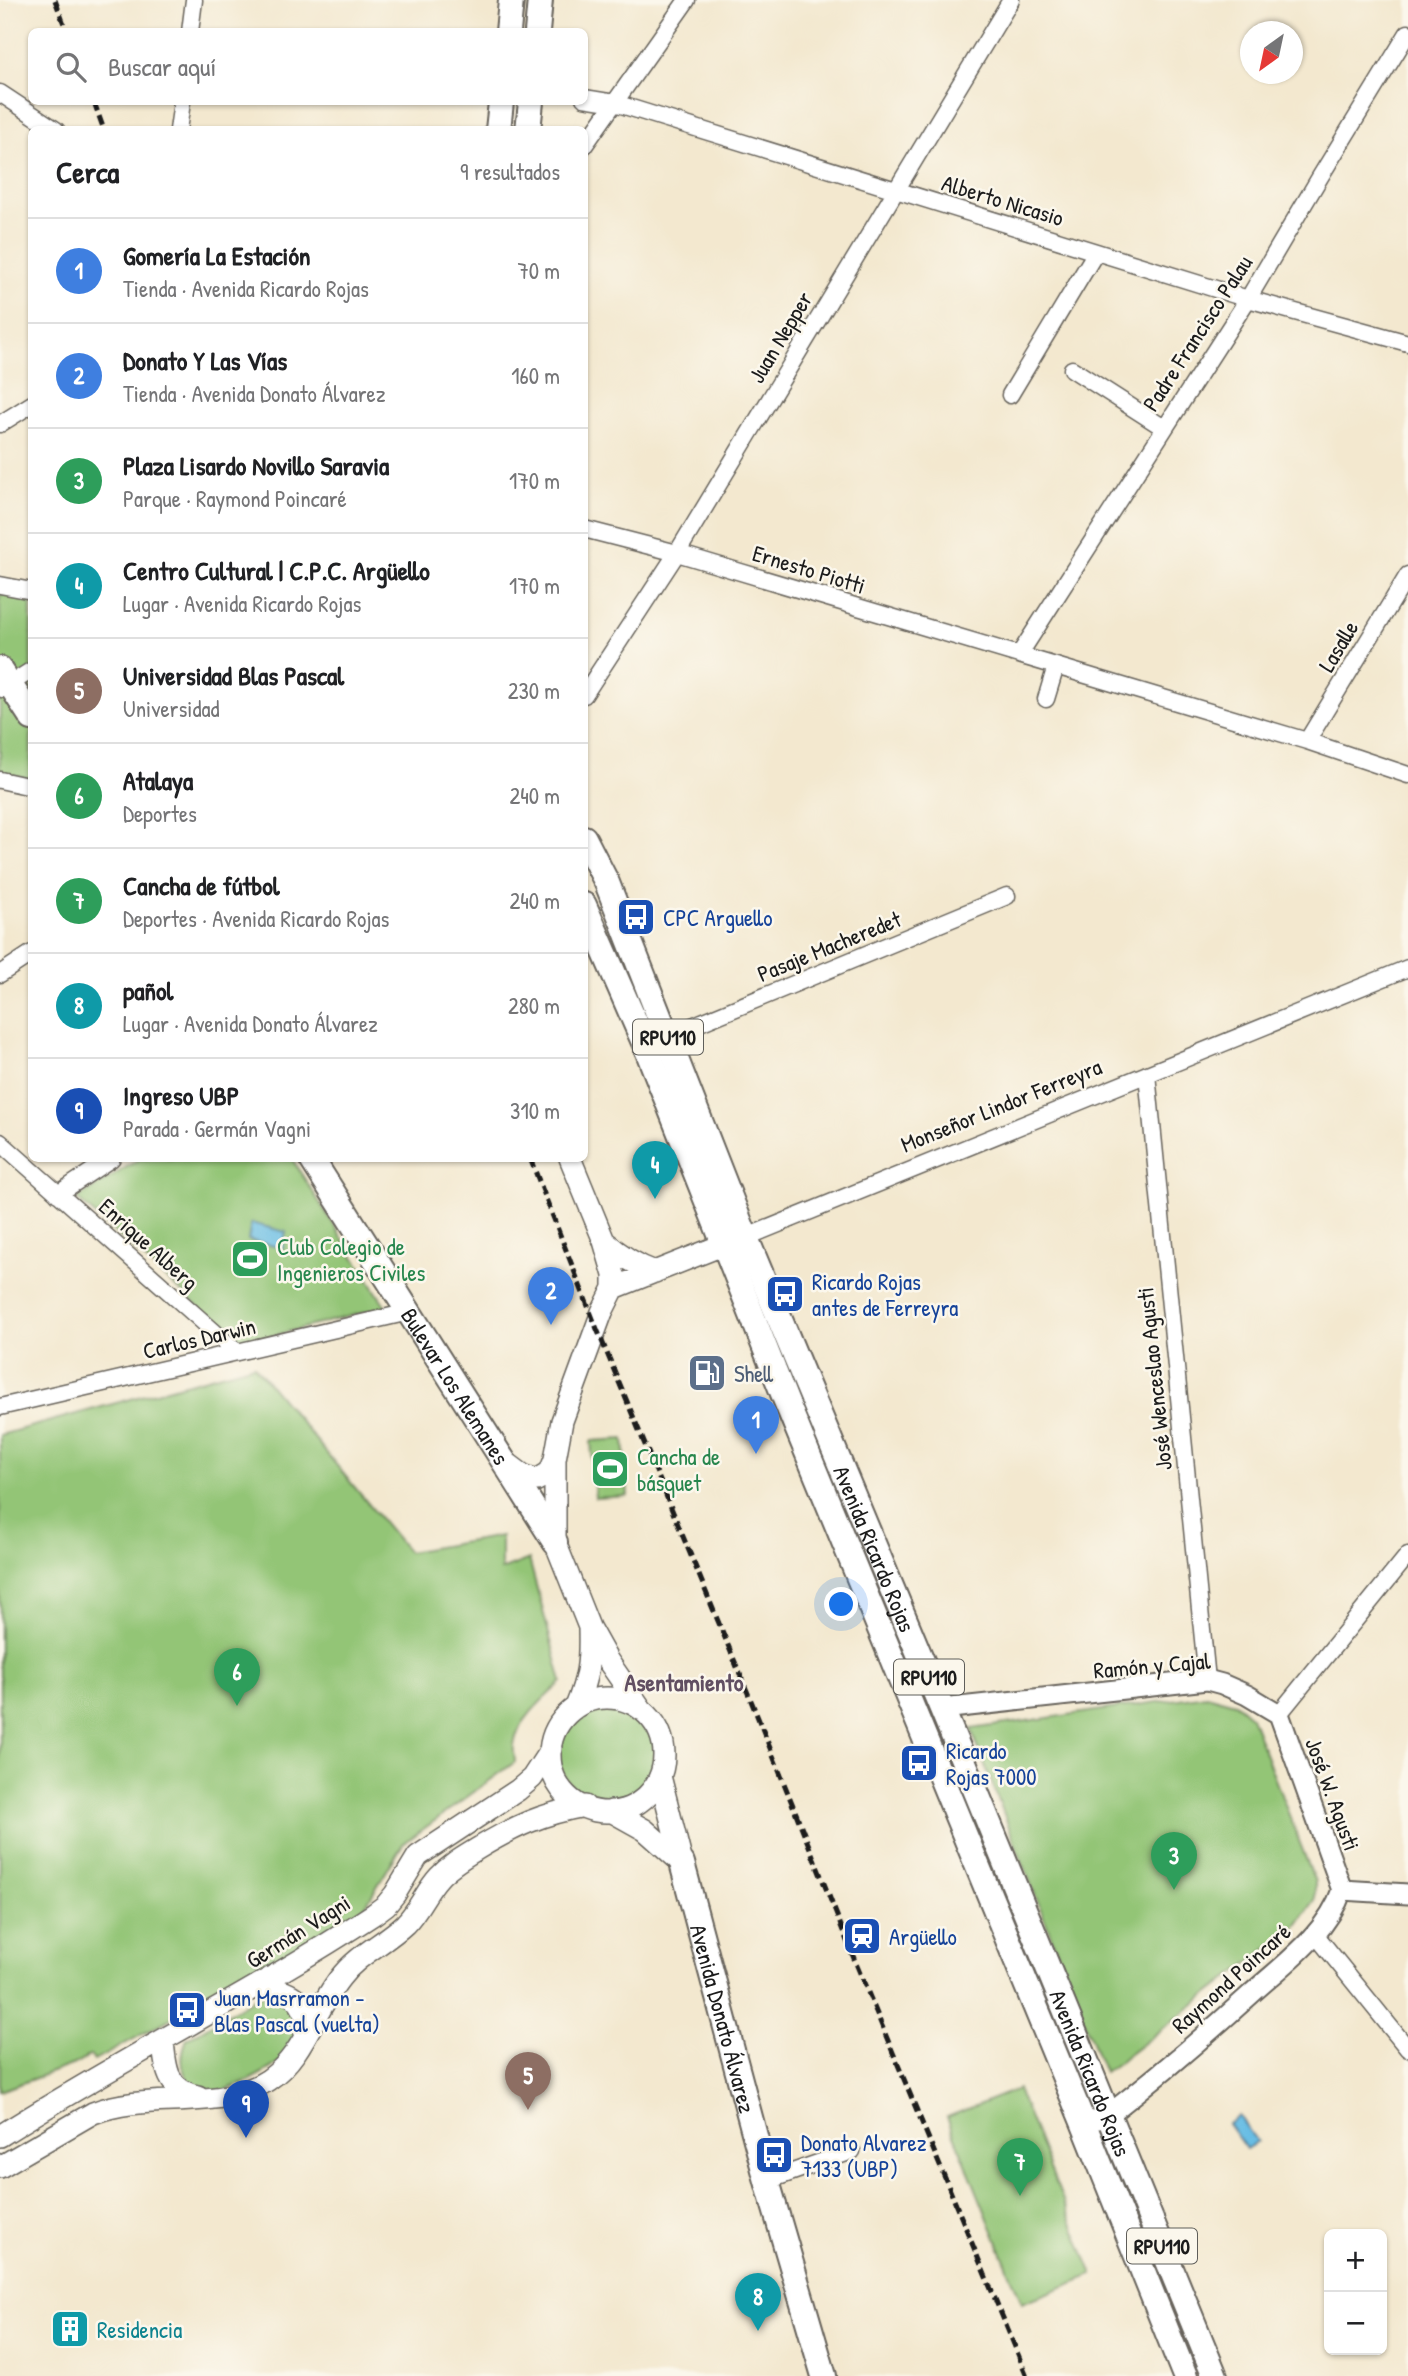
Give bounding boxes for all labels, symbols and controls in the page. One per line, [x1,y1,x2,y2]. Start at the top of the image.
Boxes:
north arrow [1240,21,1303,84]
search box [28,28,588,105]
icon: search [52,48,90,86]
text: Buscar aquí [108,49,216,84]
text: Cerca [56,152,119,192]
text: 9 resultados [460,156,560,187]
street label: Alberto Nicasio [938,167,1068,233]
text: Gomería La Estación [123,238,311,273]
street label: Padre Francisco Palau [1135,249,1259,417]
text: 1 [75,255,83,286]
text: 70 m [517,255,560,286]
text: Tienda · Avenida Ricardo Rojas [123,273,369,304]
street label: Juan Nepper [741,285,819,388]
text: Donato Y Las Vías [123,343,287,378]
text: 2 [74,360,84,391]
text: 160 m [511,360,560,391]
text: Tienda · Avenida Donato Álvarez [123,378,386,409]
text: Plaza Lisardo Novillo Saravia [123,448,389,483]
text: 3 [74,465,84,496]
text: 170 m [509,465,560,496]
text: Parque · Raymond Poincaré [123,483,347,514]
street label: Ernesto Piotti [749,537,869,601]
text: Centro Cultural | C.P.C. Argüello [123,553,430,588]
text: 4 [75,570,83,601]
text: 170 m [509,570,560,601]
text: Lugar · Avenida Ricardo Rojas [123,588,361,619]
street label: Lasalle [1311,615,1365,677]
text: Universidad Blas Pascal [123,658,344,693]
text: 5 [74,675,84,706]
text: 230 m [508,675,560,706]
text: Universidad [123,693,219,724]
text: Atalaya [123,763,193,798]
text: 6 [74,780,84,811]
text: 240 m [509,780,560,811]
text: Deportes [123,798,197,829]
text: Cancha de fútbol [123,868,280,903]
text: 7 [73,885,85,916]
text: 240 m [509,885,560,916]
bus stop icon: CPC Arguello [615,896,657,938]
place label: CPC Arguello [663,902,772,933]
text: Deportes · Avenida Ricardo Rojas [123,903,389,934]
street label: Pasaje Macheredet [753,903,906,989]
text: pañol [123,973,173,1008]
text: 8 [74,990,84,1021]
text: 280 m [508,990,560,1021]
text: Lugar · Avenida Donato Álvarez [123,1008,378,1039]
road number: RPU110 [633,1020,703,1054]
street label: Monseñor Lindor Ferreyra [896,1051,1106,1159]
text: Ingreso UBP [123,1078,239,1113]
text: 9 [75,1095,83,1126]
text: 310 m [510,1095,560,1126]
text: Parada · Germán Vagni [123,1113,311,1144]
pin: 4 [632,1141,678,1199]
street label: Enrique Alberg [93,1191,205,1297]
place label: Club Colegio de Ingenieros Civiles [277,1231,426,1288]
sports icon: Club Colegio de Ingenieros Civiles [229,1238,271,1280]
place label: Ricardo Rojas antes de Ferreyra [812,1266,958,1323]
pin: 2 [528,1267,574,1325]
bus stop icon: Ricardo Rojas antes de Ferreyra [764,1273,806,1315]
street label: José Wenceslao Agusti [1129,1286,1179,1472]
street label: Bulevar Los Alemanes [394,1302,517,1470]
street label: Carlos Darwin [139,1310,259,1366]
fuel station icon: Shell [686,1352,728,1394]
place label: Shell [734,1358,774,1389]
pin: 1 [733,1396,779,1454]
place label: Cancha de básquet [637,1441,720,1498]
sports icon: Cancha de básquet [589,1448,631,1490]
street label: Avenida Ricardo Rojas [827,1461,924,1636]
your location [824,1587,858,1621]
street label: Ramón y Cajal [1092,1644,1213,1686]
pin: 6 [214,1648,260,1706]
road number: RPU110 [894,1660,964,1694]
district label: Asentamiento [624,1666,744,1698]
street label: José W. Agusti [1298,1733,1368,1855]
place label: Ricardo Rojas 7000 [946,1735,1037,1792]
bus stop icon: Ricardo Rojas 7000 [898,1742,940,1784]
pin: 3 [1151,1832,1197,1890]
street label: Germán Vagni [240,1887,356,1975]
station icon: Argüello [841,1915,883,1957]
street label: Raymond Poincaré [1165,1916,1297,2040]
street label: Avenida Donato Álvarez [684,1921,764,2116]
place label: Argüello [889,1921,957,1952]
place label: Juan Masrramon - Blas Pascal (vuelta) [214,1982,380,2039]
street label: Avenida Ricardo Rojas [1043,1985,1139,2161]
bus stop icon: Juan Masrramon - Blas Pascal (vuelta) [166,1989,208,2031]
pin: 5 [505,2052,551,2110]
pin: 9 [223,2080,269,2138]
place label: Donato Alvarez 7133 (UBP) [801,2127,927,2184]
bus stop icon: Donato Alvarez 7133 (UBP) [753,2134,795,2176]
pin: 7 [997,2138,1043,2196]
road number: RPU110 [1127,2228,1197,2264]
map controls [1324,2229,1387,2355]
button: + [1324,2229,1387,2292]
pin: 8 [735,2273,781,2331]
button: − [1324,2292,1387,2355]
building icon: Residencia [49,2308,91,2350]
place label: Residencia [97,2314,182,2345]

